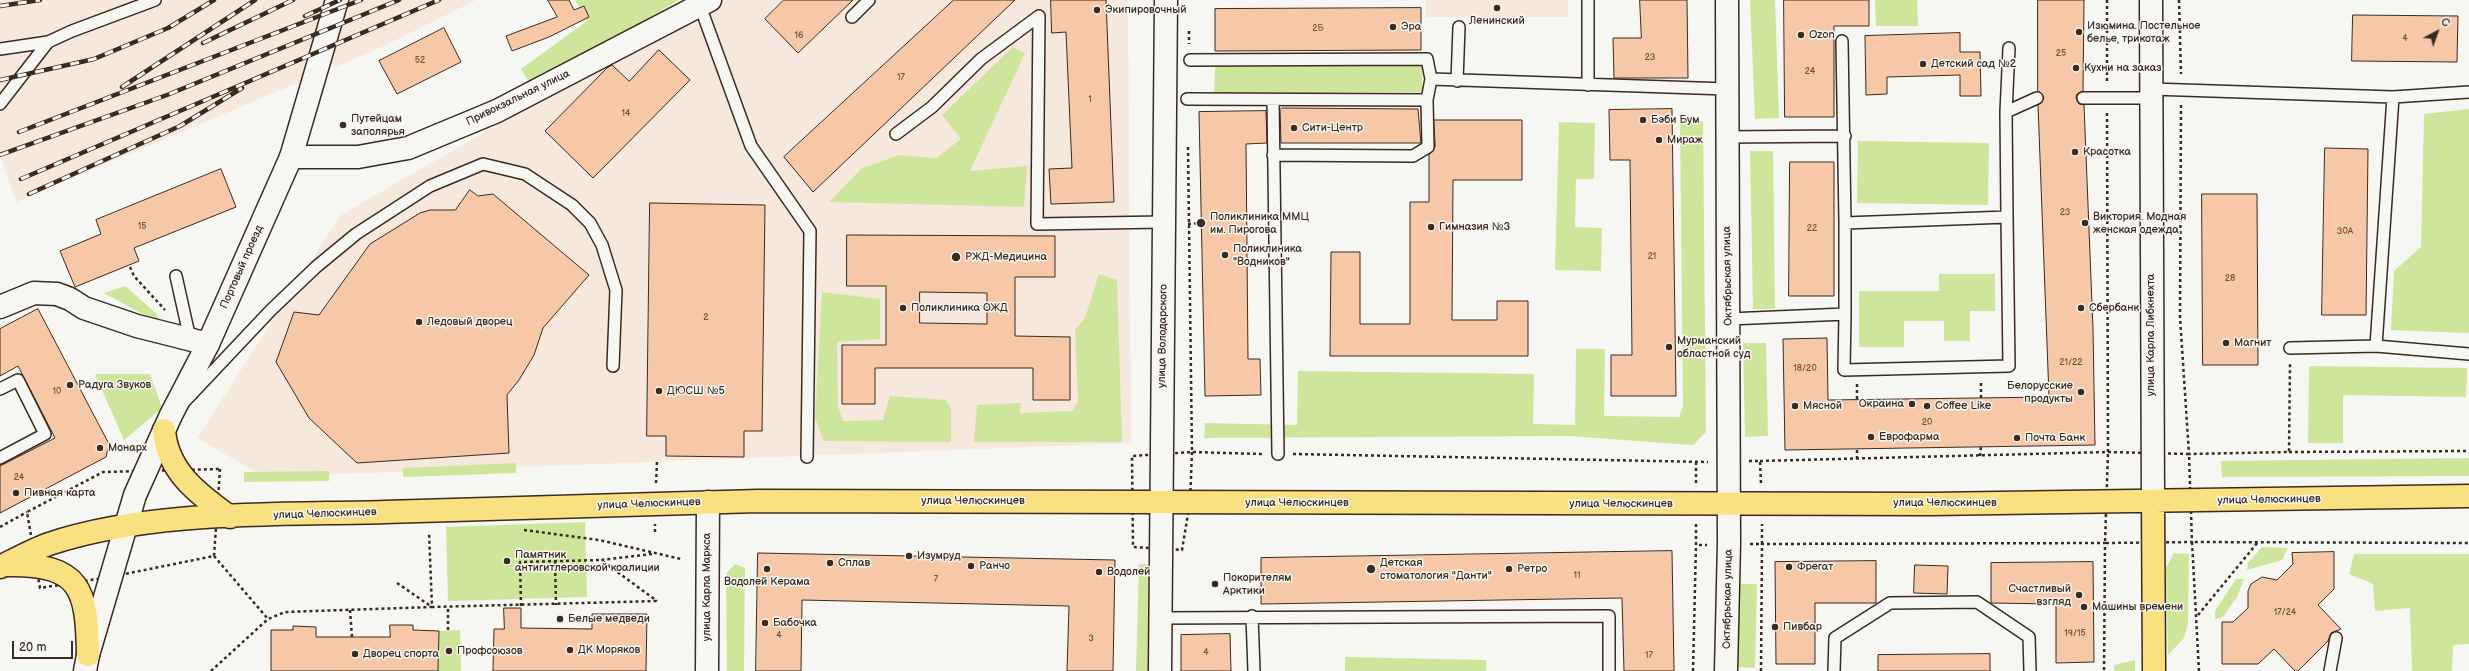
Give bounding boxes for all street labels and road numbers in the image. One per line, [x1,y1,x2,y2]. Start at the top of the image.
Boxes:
street label: Привокзальная улица [464,67,572,129]
street label: Портовый проезд [218,223,266,311]
street label: Октябрьская улица [1721,226,1735,326]
street label: улица Карла Либкнехта [2144,274,2158,396]
street label: улица Володарского [1155,284,1171,388]
street label: улица Челюскинцев [2217,492,2321,508]
street label: улица Челюскинцев [921,494,1025,508]
street label: улица Челюскинцев [597,496,701,512]
street label: улица Челюскинцев [1245,496,1349,510]
street label: улица Челюскинцев [1893,496,1997,510]
street label: улица Челюскинцев [1569,497,1673,511]
street label: улица Челюскинцев [273,506,377,522]
street label: улица Карла Маркса [700,533,714,641]
street label: Октябрьская улица [1721,549,1735,649]

